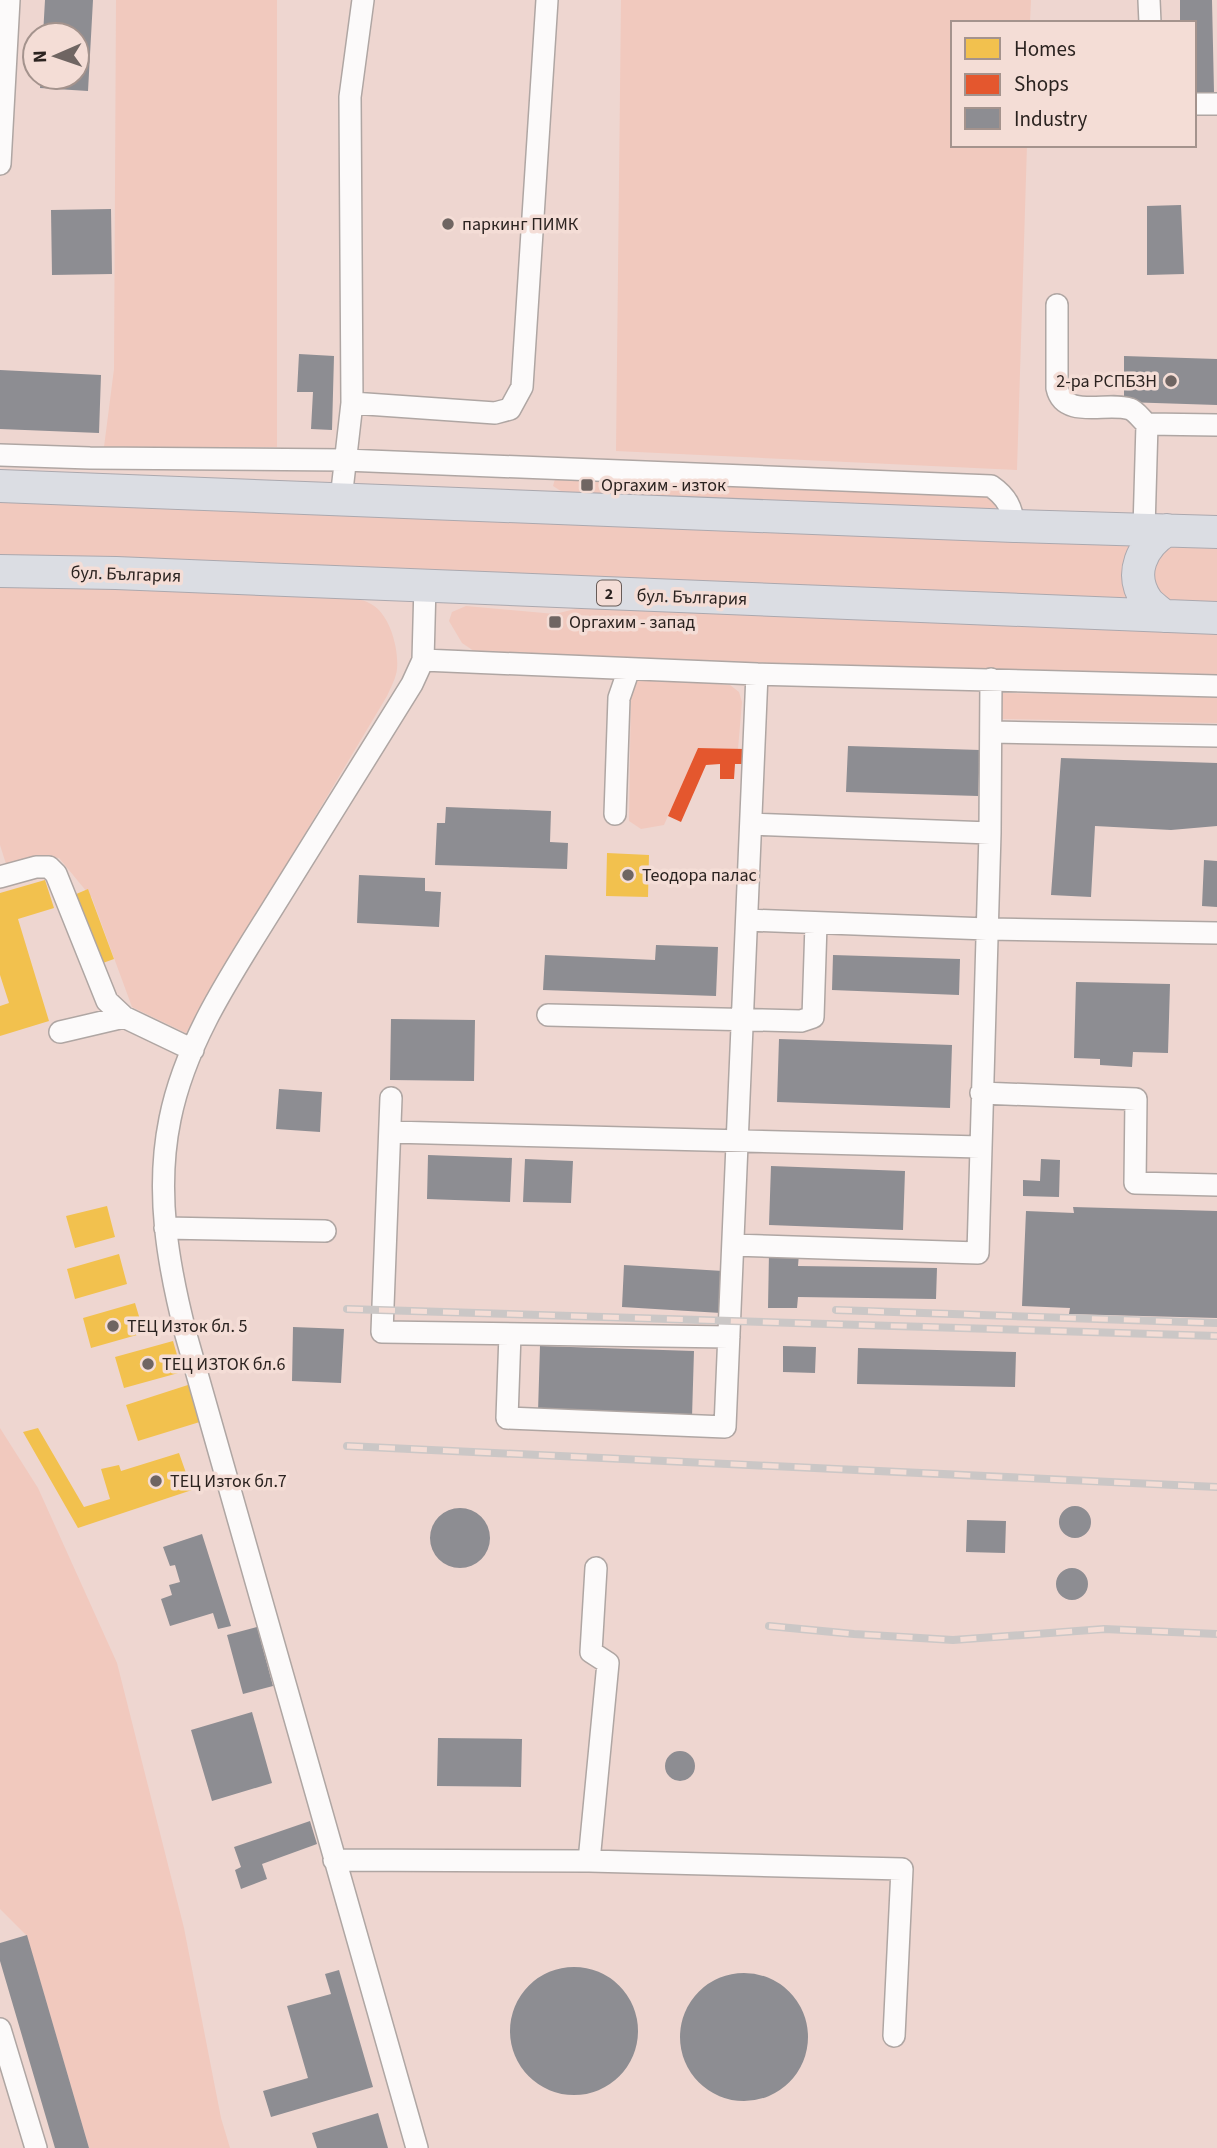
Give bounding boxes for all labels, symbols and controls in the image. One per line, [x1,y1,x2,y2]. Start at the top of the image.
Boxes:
north arrow [21,21,91,91]
legend [951,21,1196,147]
text: Homes [1014,34,1076,64]
text: N [27,50,54,63]
text: Shops [1014,69,1069,99]
text: Industry [1014,104,1087,134]
place label: паркинг ПИМК [462,212,579,237]
marker: паркинг ПИМК [440,216,456,232]
place label: 2-ра РСПБЗН [1056,369,1157,394]
marker: 2-ра РСПБЗН [1163,373,1179,389]
place label: Оргахим - изток [601,473,726,498]
marker: Оргахим - изток [579,477,595,493]
street label: бул. България [70,560,182,589]
road number: 2 [597,580,621,606]
street label: бул. България [636,583,748,612]
place label: Оргахим - запад [569,610,696,635]
marker: Оргахим - запад [547,614,563,630]
place label: Теодора палас [642,863,757,888]
marker: Теодора палас [620,867,636,883]
place label: ТЕЦ Изток бл. 5 [127,1314,247,1339]
marker: ТЕЦ Изток бл. 5 [105,1318,121,1334]
place label: ТЕЦ ИЗТОК бл.6 [162,1352,285,1377]
marker: ТЕЦ ИЗТОК бл.6 [140,1356,156,1372]
place label: ТЕЦ Изток бл.7 [170,1469,287,1494]
marker: ТЕЦ Изток бл.7 [148,1473,164,1489]

